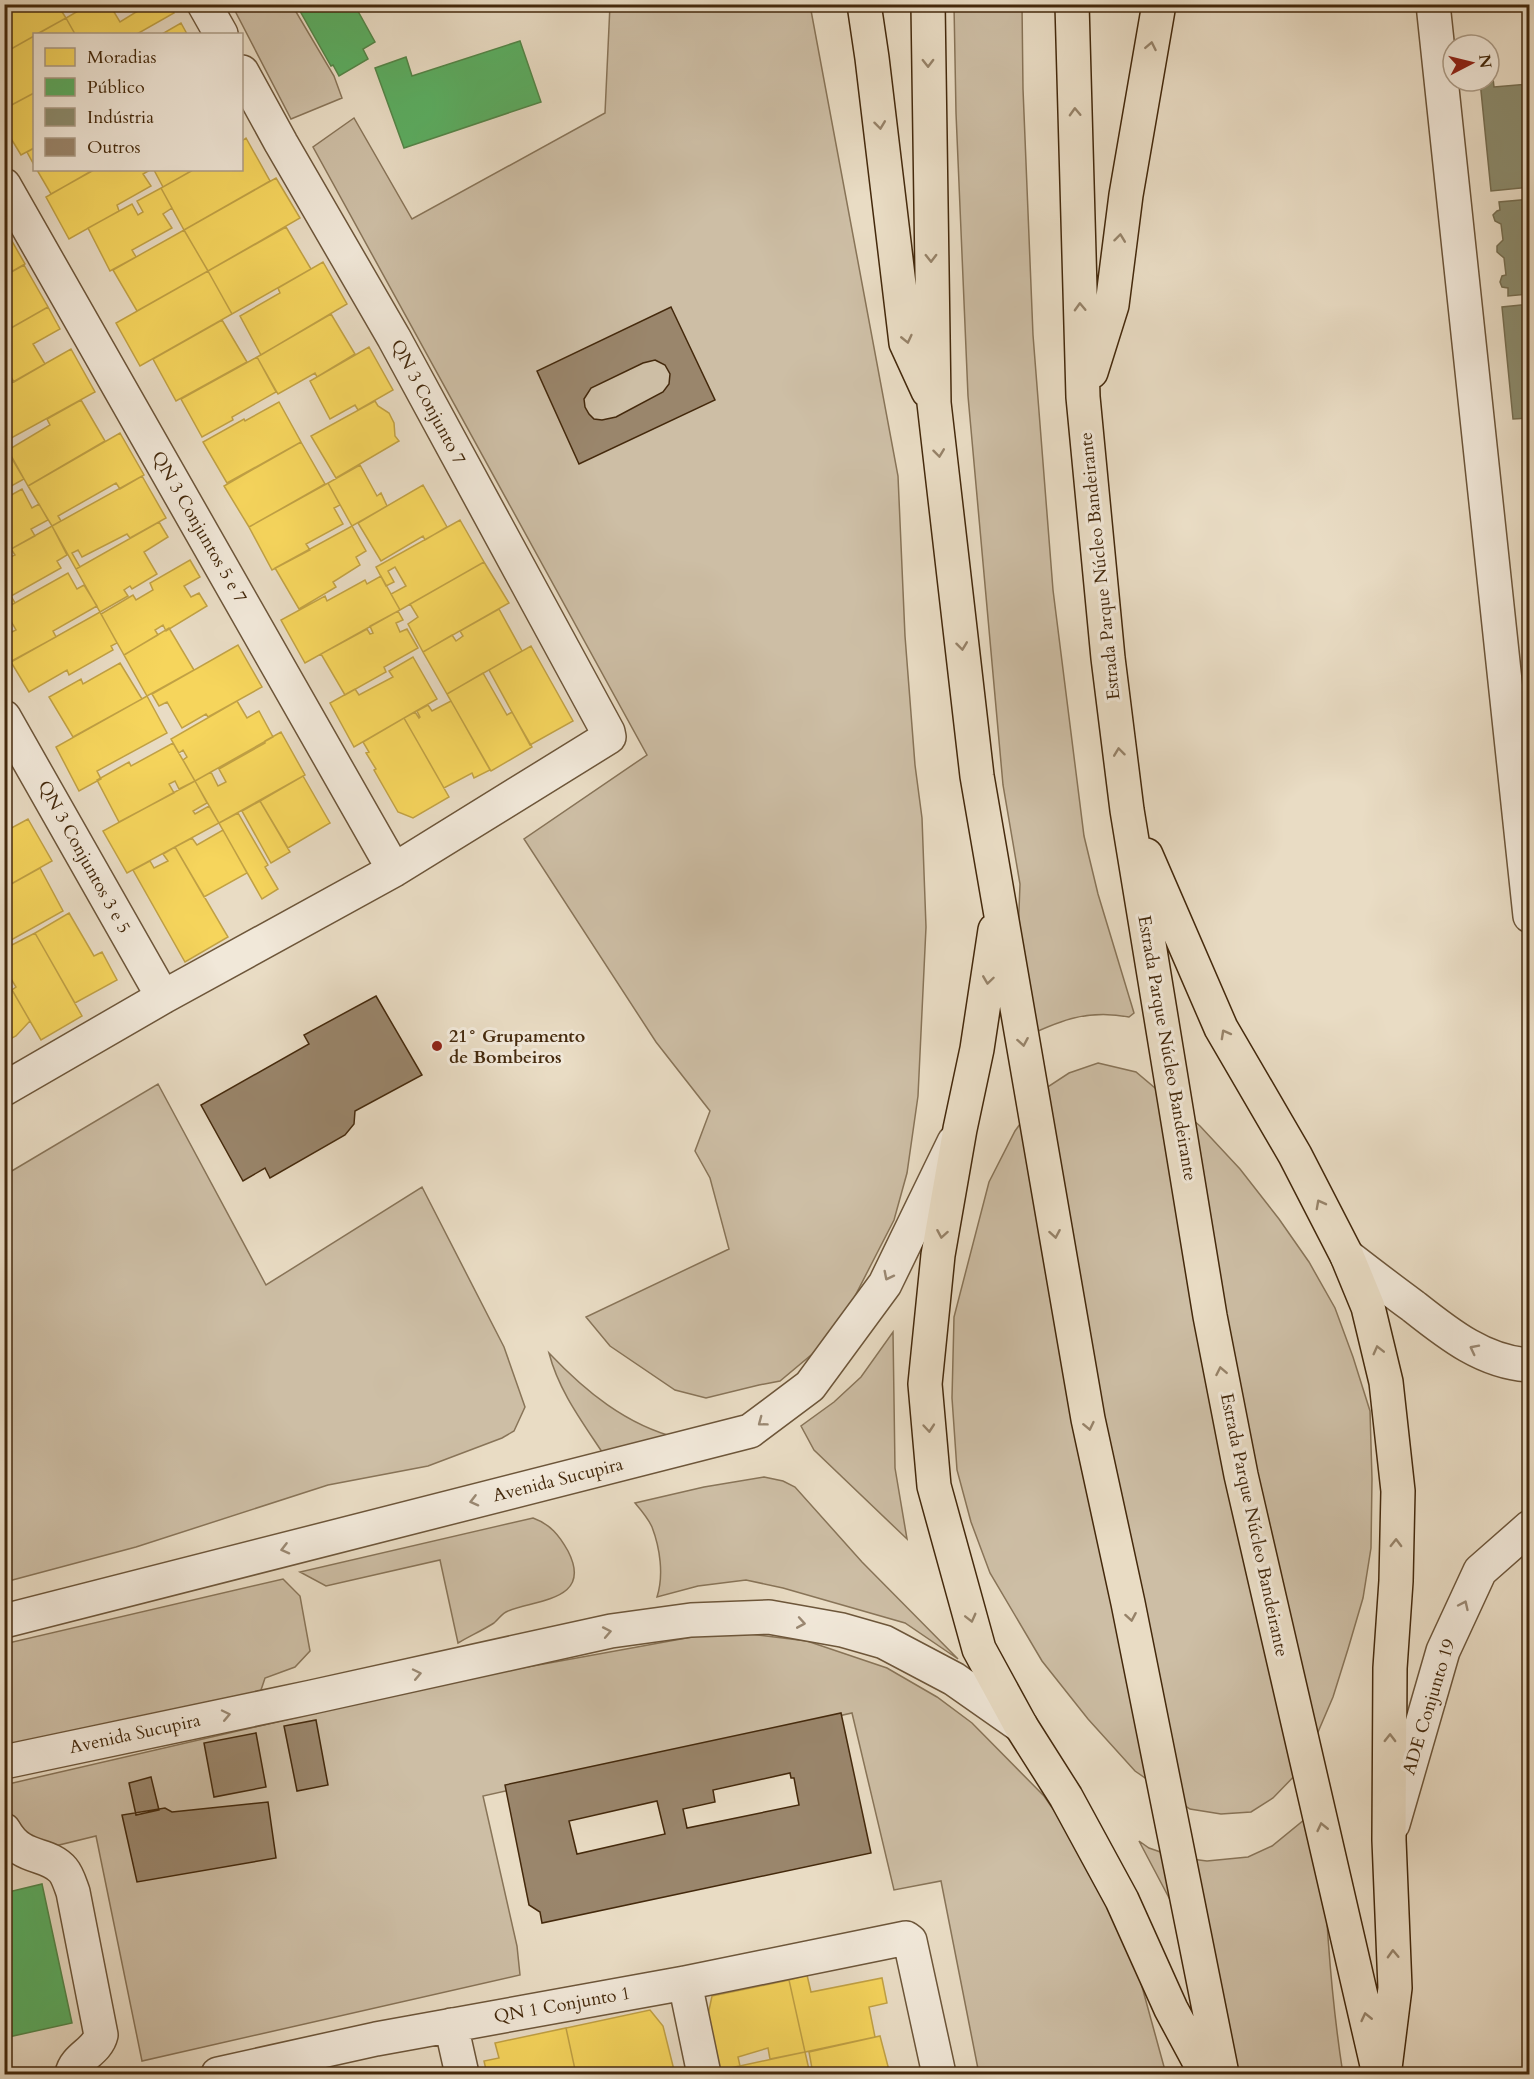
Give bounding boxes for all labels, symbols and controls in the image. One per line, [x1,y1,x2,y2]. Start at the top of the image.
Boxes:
legend [33,33,243,171]
north arrow [1441,33,1501,93]
one-way arrow [1144,41,1157,51]
text: Moradias [87,45,156,70]
text: N [1473,53,1497,70]
one-way arrow [922,58,934,67]
text: Público [87,75,145,100]
text: Indústria [87,105,154,130]
one-way arrow [1068,107,1081,116]
one-way arrow [873,120,886,129]
text: Outros [87,135,140,160]
one-way arrow [1114,234,1126,243]
one-way arrow [925,253,938,262]
one-way arrow [1074,302,1087,311]
one-way arrow [899,334,912,344]
street label: QN 3 Conjunto 7 [385,335,471,469]
street label: Estrada Parque Núcleo Bandeirante [1074,431,1126,701]
street label: QN 3 Conjuntos 5 e 7 [145,447,253,607]
one-way arrow [933,448,945,457]
one-way arrow [955,642,968,651]
one-way arrow [1114,747,1126,756]
street label: QN 3 Conjuntos 3 e 5 [32,776,136,938]
street label: Estrada Parque Núcleo Bandeirante [1131,913,1203,1183]
one-way arrow [982,976,994,985]
place label: 21° Grupamento de Bombeiros [449,1024,585,1070]
one-way arrow [1221,1030,1232,1040]
one-way arrow [1016,1037,1029,1047]
marker: 21° Grupamento de Bombeiros [430,1039,444,1053]
one-way arrow [1316,1200,1327,1210]
one-way arrow [936,1229,949,1239]
one-way arrow [1049,1230,1061,1239]
one-way arrow [884,1270,896,1281]
one-way arrow [1469,1344,1480,1356]
one-way arrow [1372,1345,1385,1355]
one-way arrow [1215,1366,1228,1376]
street label: Estrada Parque Núcleo Bandeirante [1214,1391,1294,1659]
one-way arrow [758,1415,769,1426]
one-way arrow [1082,1421,1095,1431]
one-way arrow [922,1423,935,1433]
street label: Avenida Sucupira [490,1452,626,1508]
one-way arrow [469,1494,479,1507]
one-way arrow [1390,1538,1403,1547]
one-way arrow [280,1542,290,1555]
one-way arrow [1457,1600,1469,1611]
one-way arrow [1124,1612,1136,1622]
one-way arrow [963,1613,976,1623]
one-way arrow [795,1616,805,1629]
one-way arrow [602,1626,612,1639]
street label: ADE Conjunto 19 [1396,1636,1462,1778]
one-way arrow [412,1668,422,1681]
street label: Avenida Sucupira [67,1708,203,1760]
one-way arrow [221,1709,231,1722]
one-way arrow [1383,1733,1396,1742]
one-way arrow [1316,1823,1329,1833]
one-way arrow [1387,1949,1400,1958]
street label: QN 1 Conjunto 1 [492,1981,632,2029]
one-way arrow [1360,2013,1373,2023]

